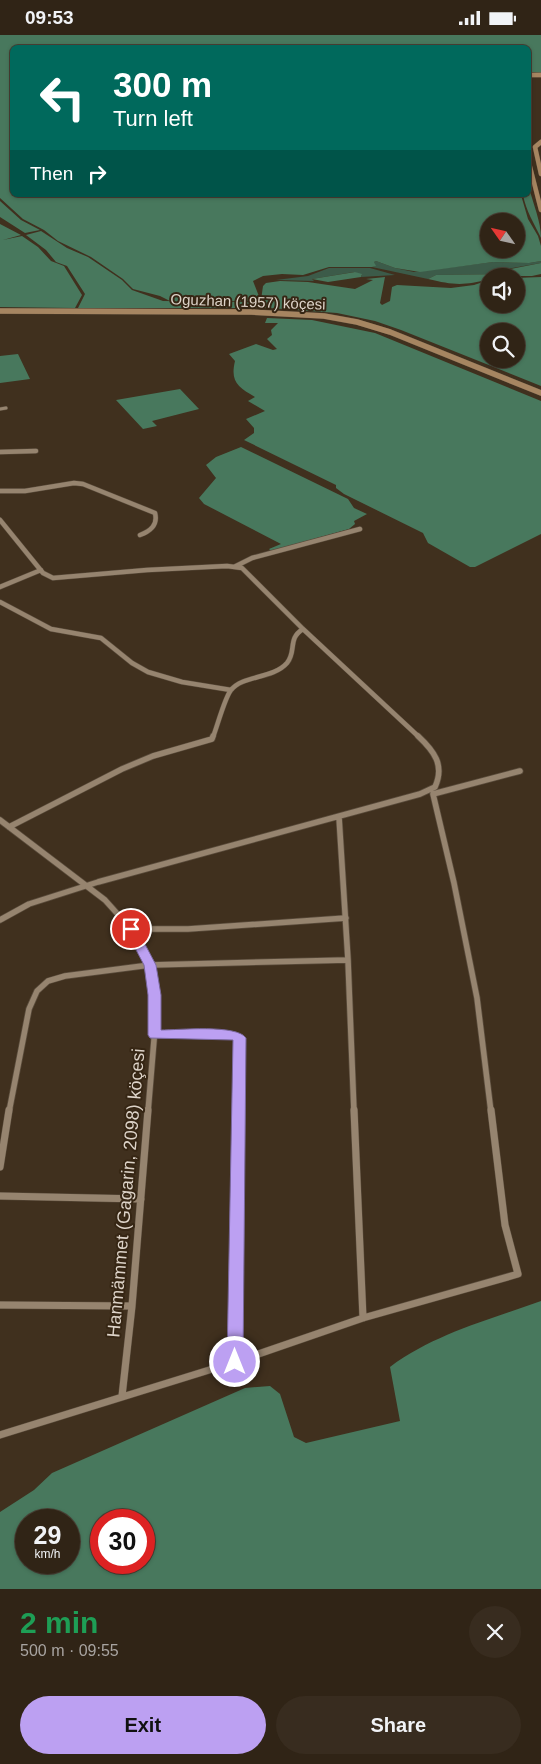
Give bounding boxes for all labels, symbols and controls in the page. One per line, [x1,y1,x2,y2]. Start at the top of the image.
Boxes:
text: 09:53 [25,7,74,28]
icon: left [30,65,95,130]
text: 300 m [113,65,212,104]
text: Turn left [113,106,193,131]
icon: right [83,160,111,188]
text: Then [30,163,73,184]
north arrow [480,213,525,257]
map controls [480,213,525,368]
button: sound [480,268,525,313]
street label: Oguzhan (1957) köçesi [170,290,326,313]
button: search [480,323,525,368]
pin [110,908,152,950]
icon: arrive [117,915,145,943]
street label: Hanmämmet (Gagarin, 2098) köçesi [103,1048,149,1338]
position arrow [208,1335,260,1387]
speed limit sign: 30 [90,1509,155,1574]
text: 29 [34,1521,61,1549]
text: km/h [34,1547,61,1561]
text: 2 min [20,1606,98,1639]
button: close [469,1606,521,1658]
text: 500 m · 09:55 [20,1642,119,1659]
button: Exit [20,1696,266,1754]
button: Share [276,1696,521,1754]

